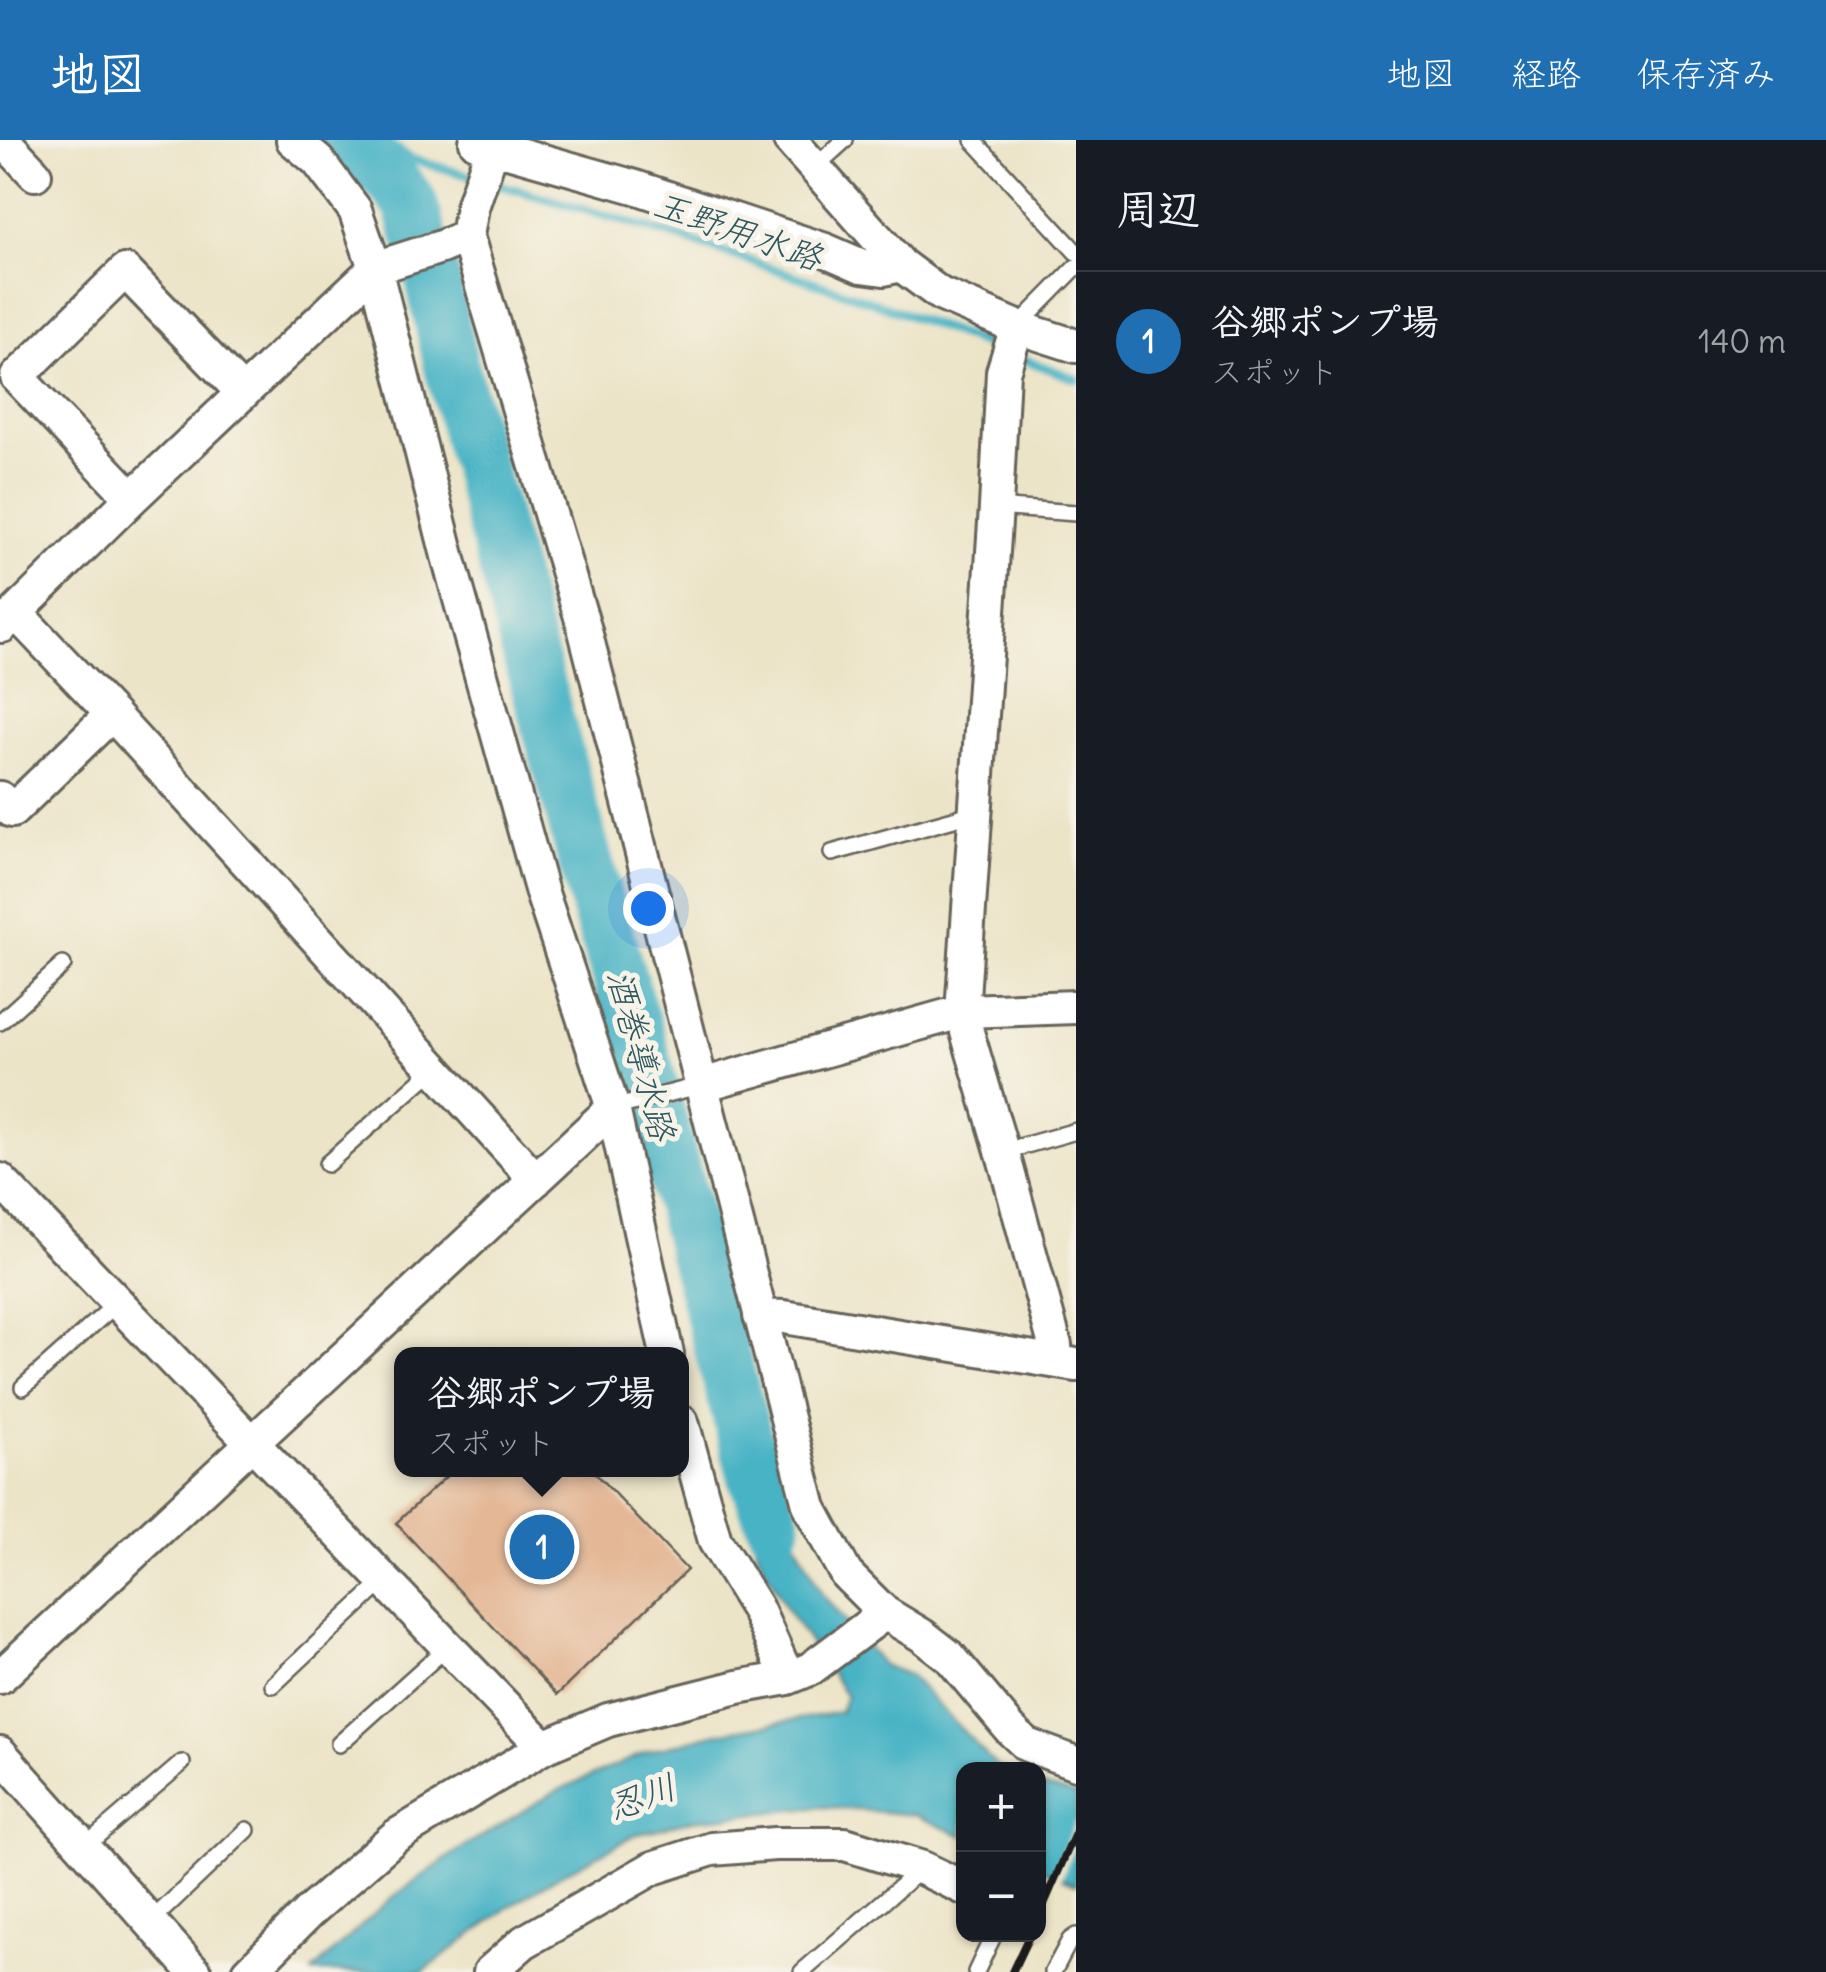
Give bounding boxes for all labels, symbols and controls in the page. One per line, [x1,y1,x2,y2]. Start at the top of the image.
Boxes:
text: 地図 [50,44,146,104]
text: 地図 [1386,51,1456,95]
text: 経路 [1511,51,1581,95]
text: 保存済み [1636,51,1776,95]
water label: 玉野用水路 [648,181,830,280]
text: 周辺 [1116,183,1200,235]
text: 谷郷ポンプ場 [1211,298,1439,345]
text: 1 [1142,321,1155,362]
text: 140 m [1698,321,1786,362]
text: スポット [1211,351,1339,392]
your location [623,883,674,934]
water label: 酒巻導水路 [598,965,686,1147]
popup [394,1347,689,1477]
text: 谷郷ポンプ場 [427,1369,656,1416]
text: スポット [427,1422,556,1463]
pin: 1 [510,1510,574,1584]
map controls [956,1762,1046,1942]
button: + [956,1762,1046,1852]
water label: 忍川 [601,1763,682,1829]
button: − [956,1852,1046,1942]

